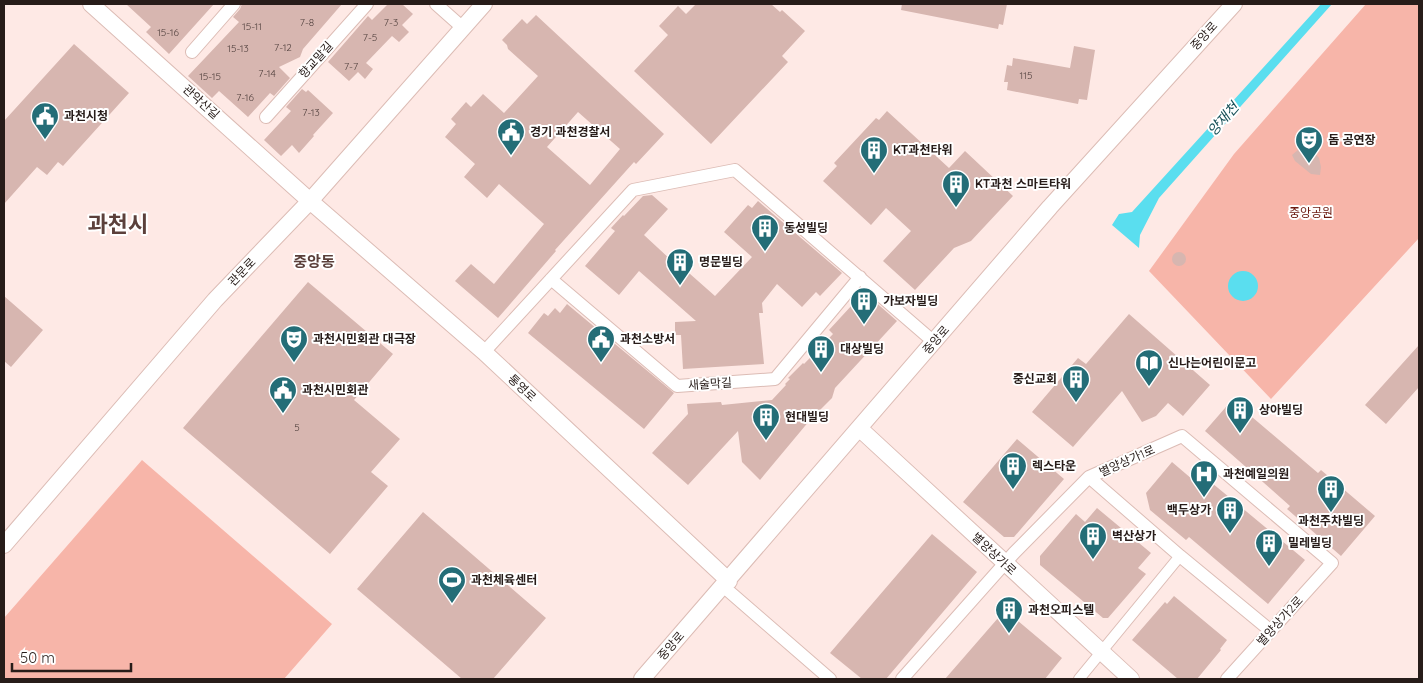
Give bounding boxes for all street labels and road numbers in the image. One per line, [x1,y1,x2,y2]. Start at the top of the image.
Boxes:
street label: 중앙로 [1187,18,1220,53]
street label: 향교말길 [295,38,336,81]
street label: 관악산길 [180,81,223,122]
street label: 관문로 [225,255,259,289]
street label: 중앙로 [919,322,952,357]
street label: 통영로 [505,371,540,404]
street label: 새술막길 [687,374,733,393]
street label: 별양상가1로 [1097,442,1157,480]
street label: 별양상가로 [969,529,1020,578]
street label: 별양상가2로 [1253,593,1306,649]
street label: 중앙로 [654,628,687,663]

